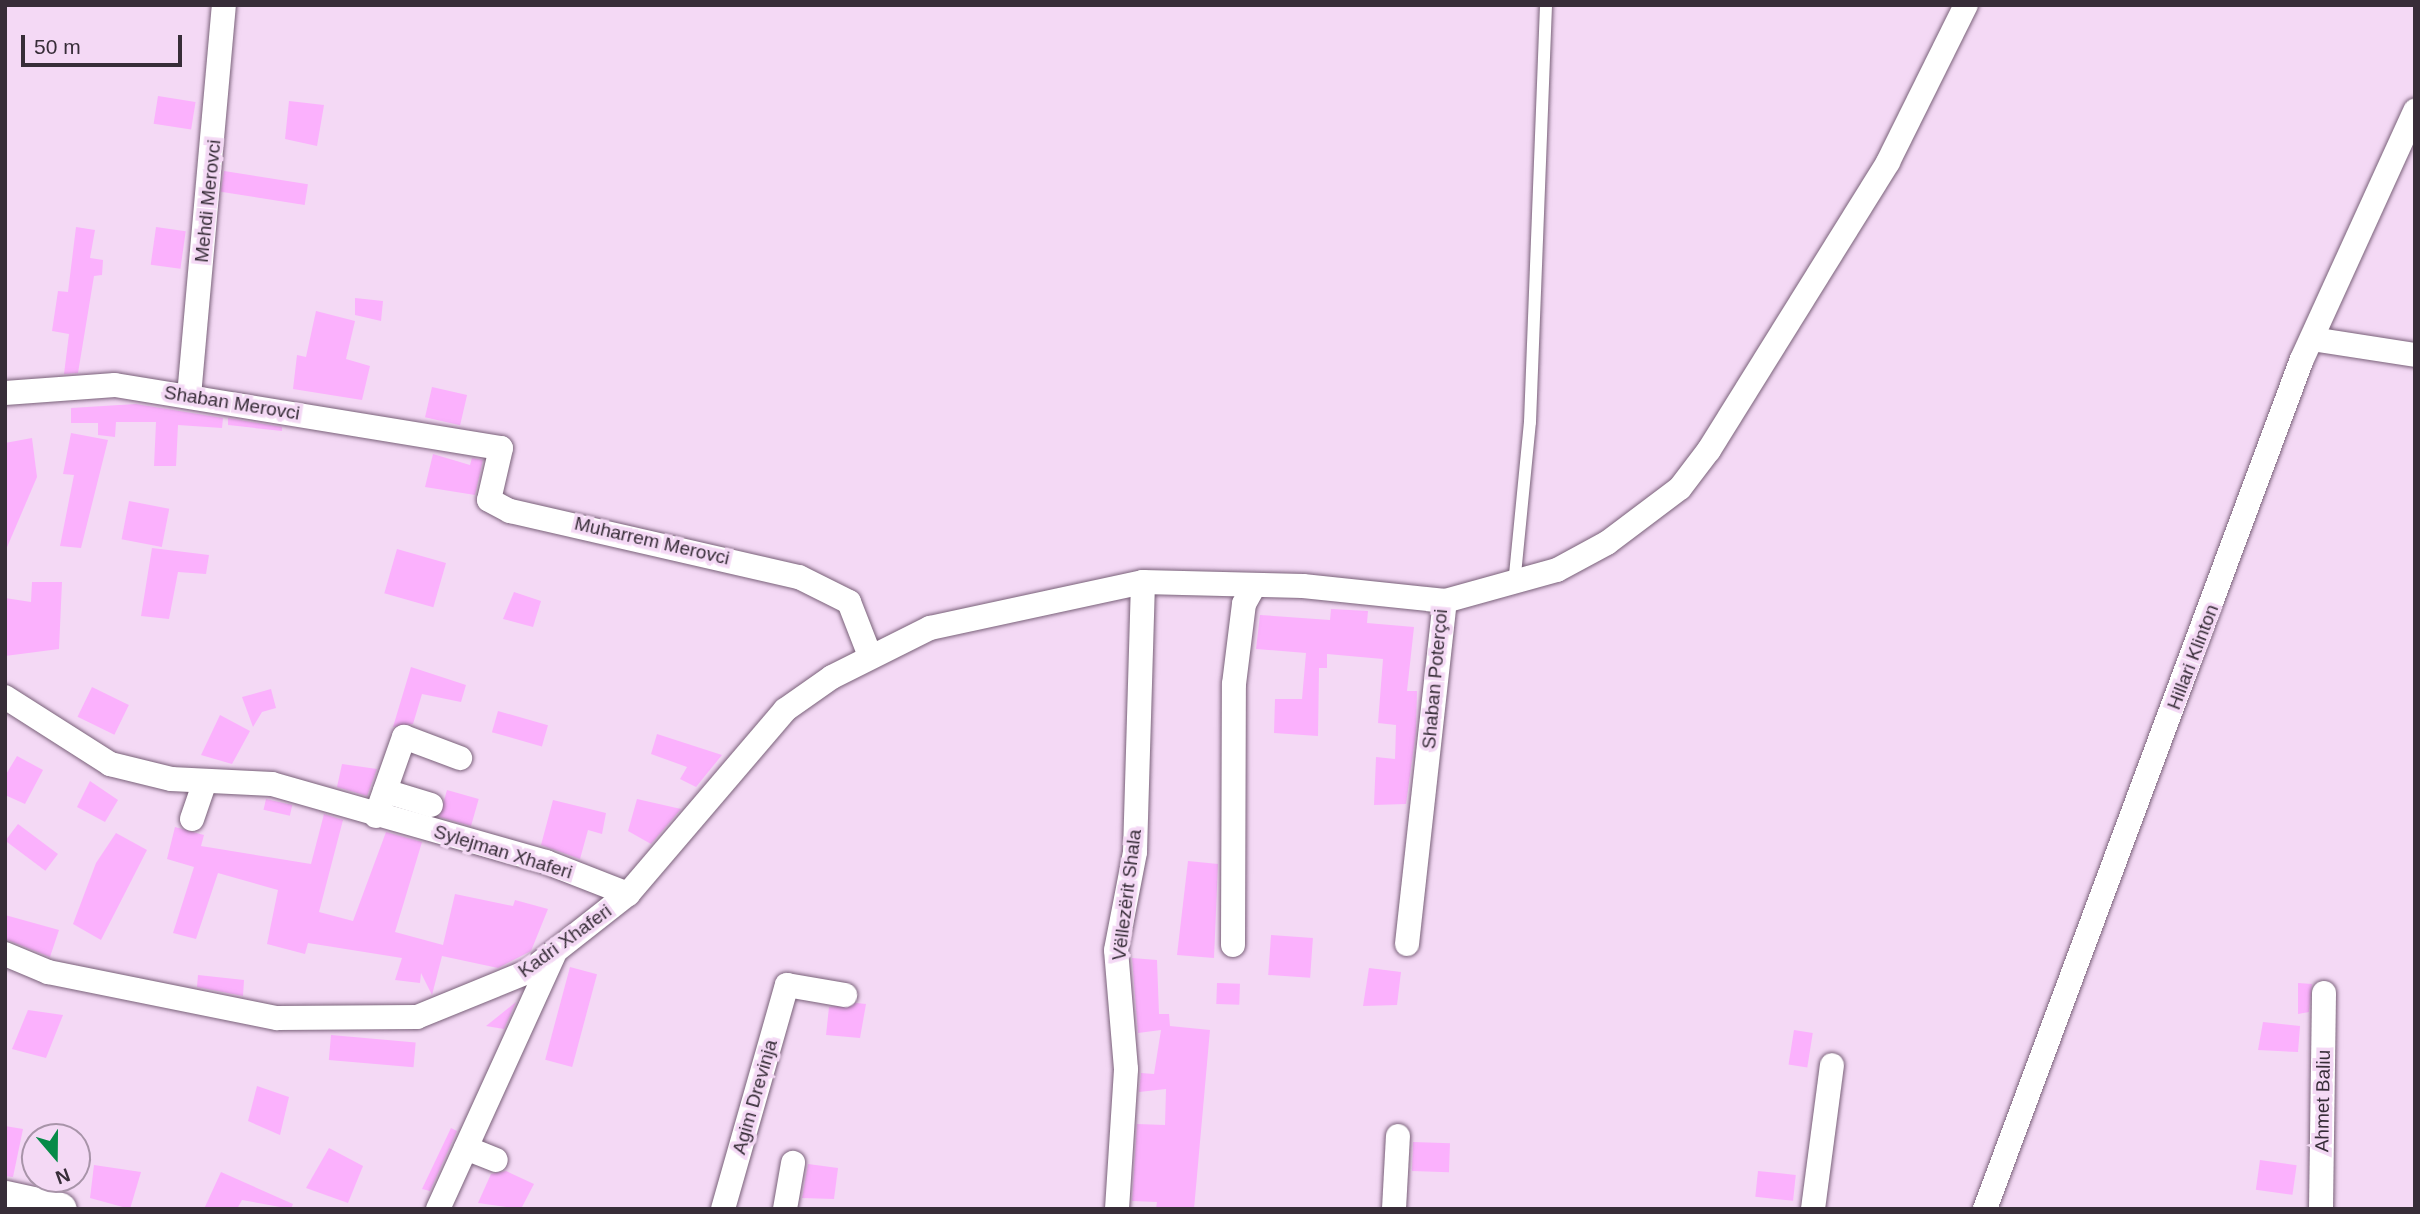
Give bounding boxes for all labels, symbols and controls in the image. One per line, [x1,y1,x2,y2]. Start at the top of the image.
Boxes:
scale bar [24,21,186,65]
text: 50 m [34,35,81,58]
street label: Mehdi Merovci [190,138,226,264]
street label: Shaban Merovci [162,381,302,425]
street label: Muharrem Merovci [572,512,732,570]
street label: Hillari Klinton [2162,601,2224,713]
street label: Shaban Poterçoi [1418,608,1452,750]
street label: Sylejman Xhaferi [431,820,575,884]
street label: Vëllezërit Shala [1108,828,1146,962]
street label: Kadri Xhaferi [514,899,616,983]
street label: Agim Drevinja [728,1037,782,1157]
street label: Ahmet Baliu [2311,1050,2335,1152]
north arrow [21,1123,91,1193]
text: N [53,1164,73,1189]

